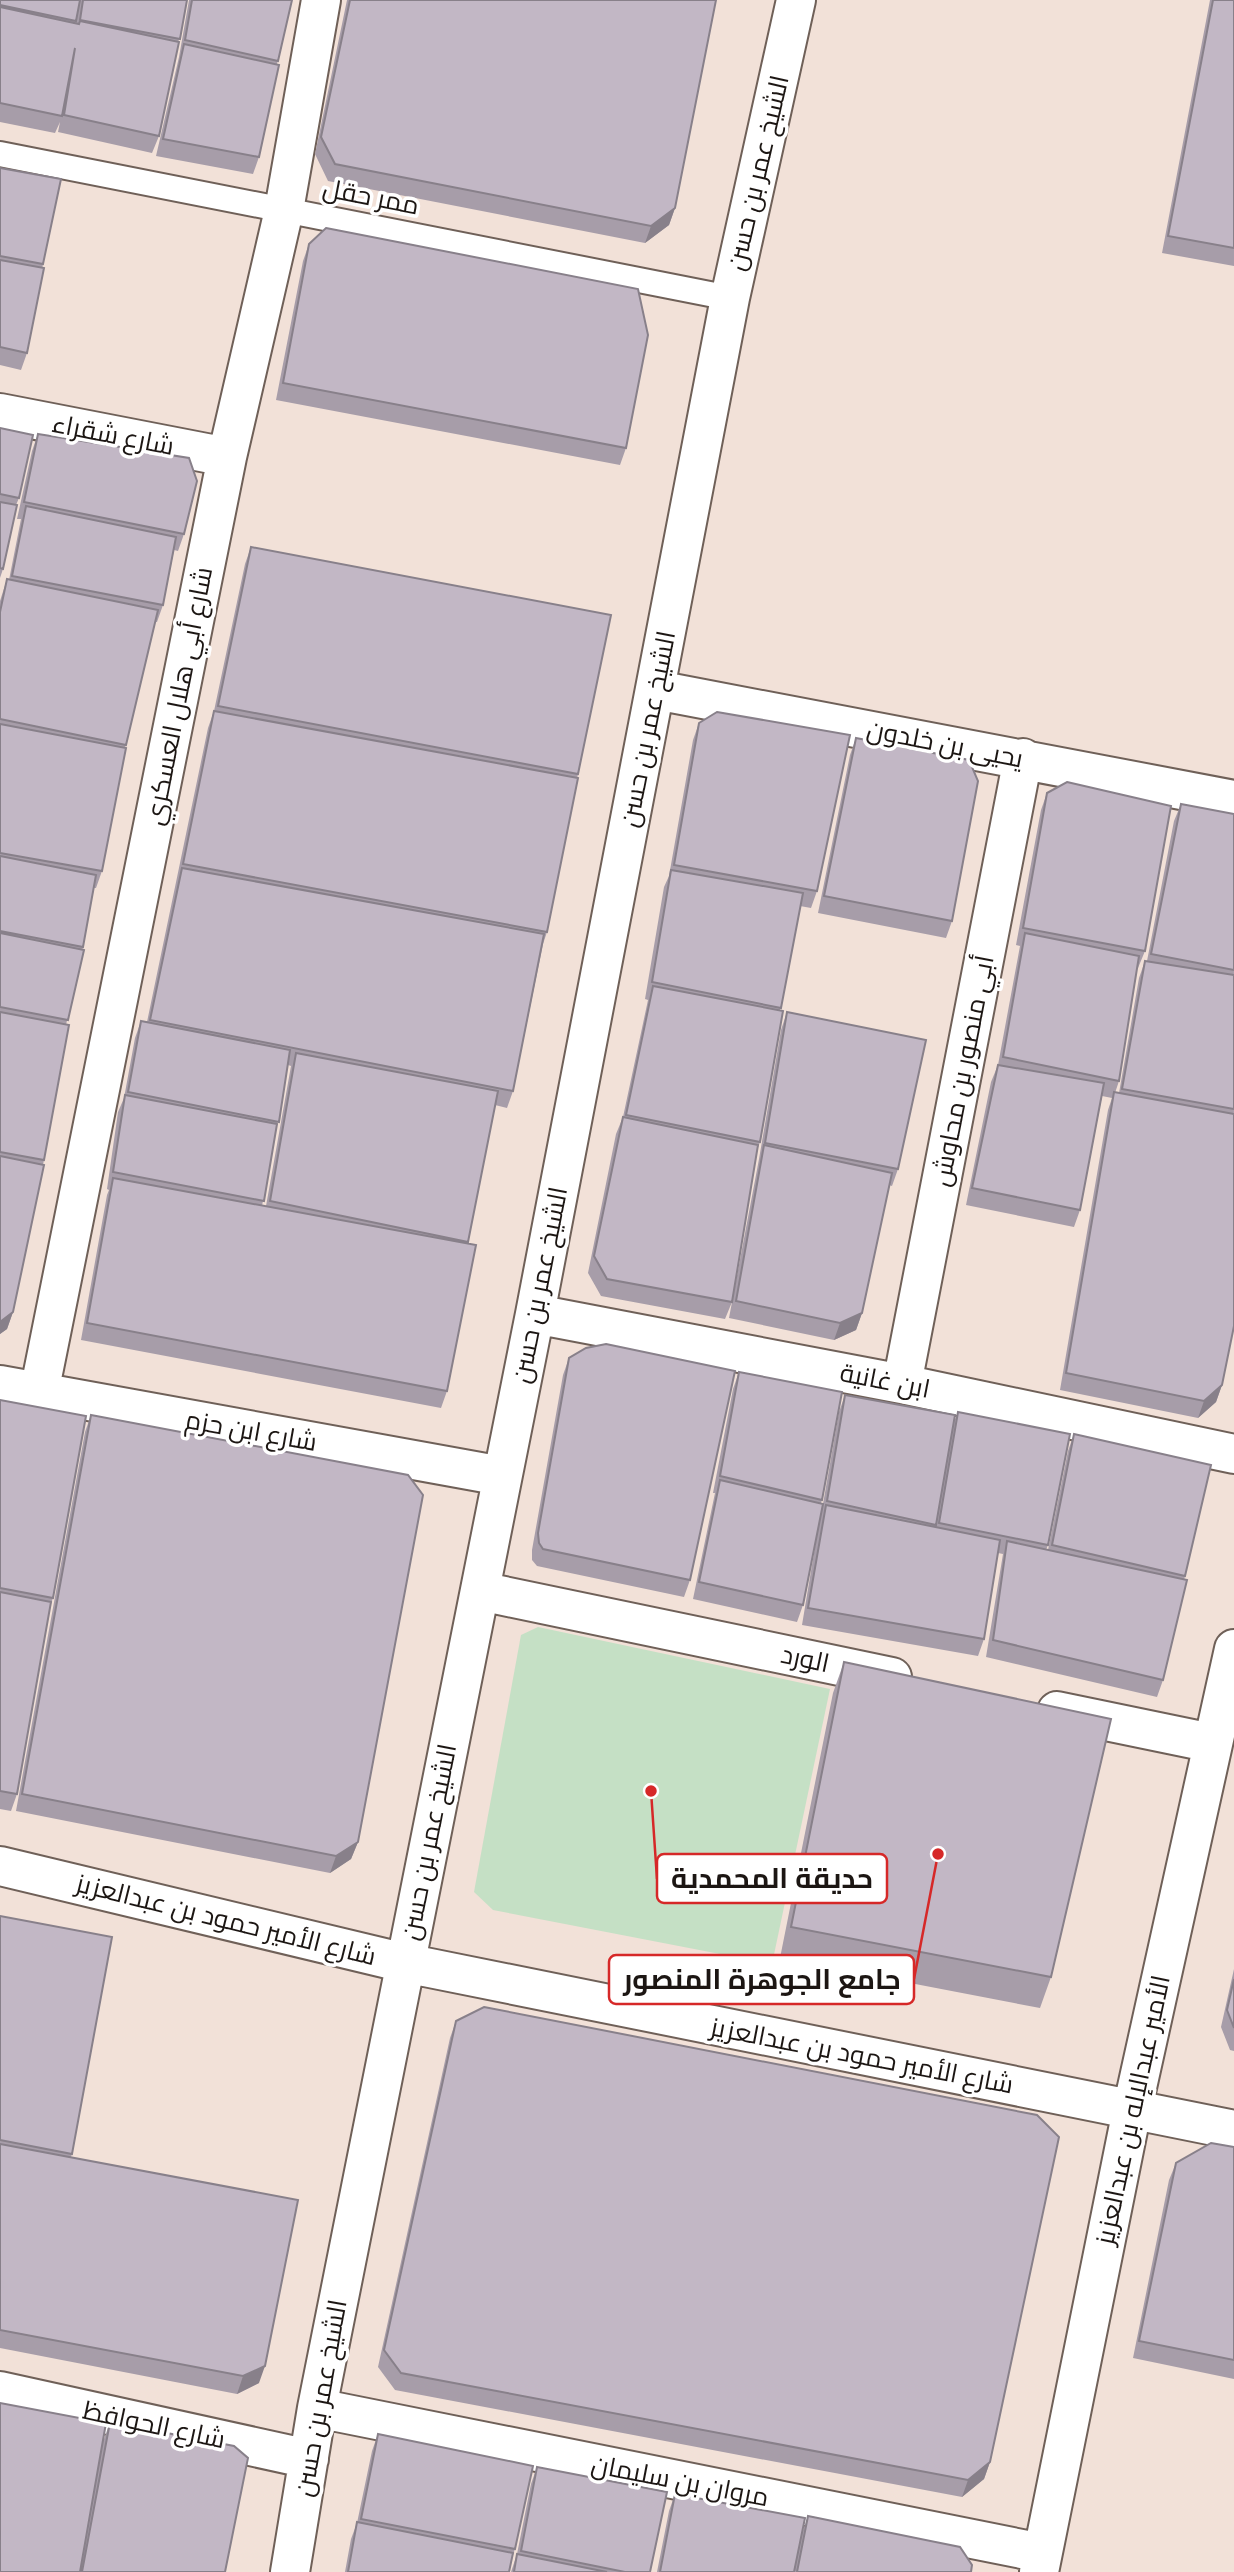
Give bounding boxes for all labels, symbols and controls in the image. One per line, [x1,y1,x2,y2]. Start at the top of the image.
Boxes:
street label: الشيخ عمر بن حسن [720,72,797,274]
street label: ممر حقل [320,172,422,222]
street label: شارع شقراء [49,408,177,463]
street label: شارع أبي هلال العسكري [137,564,224,829]
street label: الشيخ عمر بن حسن [614,628,683,830]
street label: يحيى بن خلدون [864,714,1026,774]
street label: أبي منصور بن محاوش [923,952,1006,1190]
street label: الشيخ عمر بن حسن [506,1184,575,1386]
street label: ابن غانية [837,1357,933,1405]
street label: شارع ابن حزم [182,1404,319,1460]
street label: الورد [778,1639,832,1679]
street label: الشيخ عمر بن حسن [395,1741,464,1943]
callout: حديقة المحمدية [657,1854,887,1903]
text: حديقة المحمدية [671,1862,873,1895]
street label: شارع الأمير حمود بن عبدالعزيز [71,1867,379,1973]
callout: جامع الجوهرة المنصور [609,1955,914,2004]
text: جامع الجوهرة المنصور [622,1963,901,1998]
street label: الأمير عبدالإله بن عبدالعزيز [1089,1972,1178,2250]
street label: شارع الأمير حمود بن عبدالعزيز [706,2011,1016,2102]
street label: الشيخ عمر بن حسن [288,2297,355,2499]
street label: شارع الحوافظ [80,2395,228,2456]
street label: مروان بن سليمان [589,2449,771,2513]

